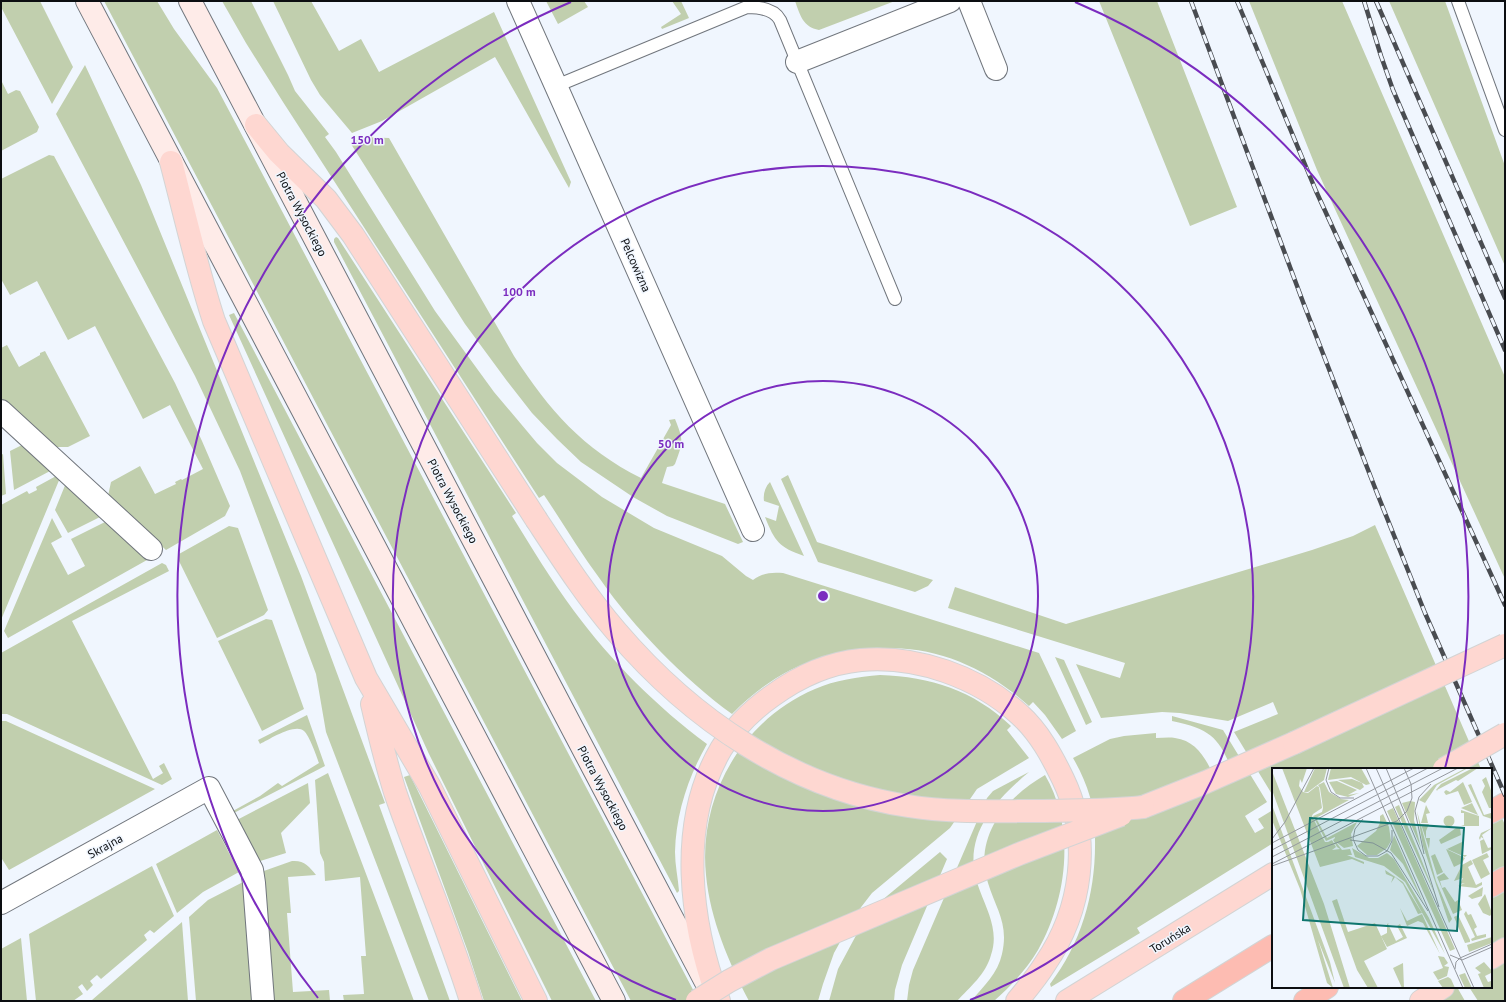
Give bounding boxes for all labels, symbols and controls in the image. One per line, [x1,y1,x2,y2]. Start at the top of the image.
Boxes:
text: 150 m [350,132,384,147]
street label: Piotra Wysockiego [273,169,331,259]
street label: Pelcowizna [618,236,655,294]
text: 100 m [502,284,536,299]
text: 50 m [658,436,684,451]
street label: Piotra Wysockiego [424,456,482,546]
centre of rings [816,589,830,603]
street label: Piotra Wysockiego [574,743,632,833]
inset map [1272,768,1492,988]
street label: Skrajna [85,830,125,862]
street label: Toruńska [1147,920,1193,956]

